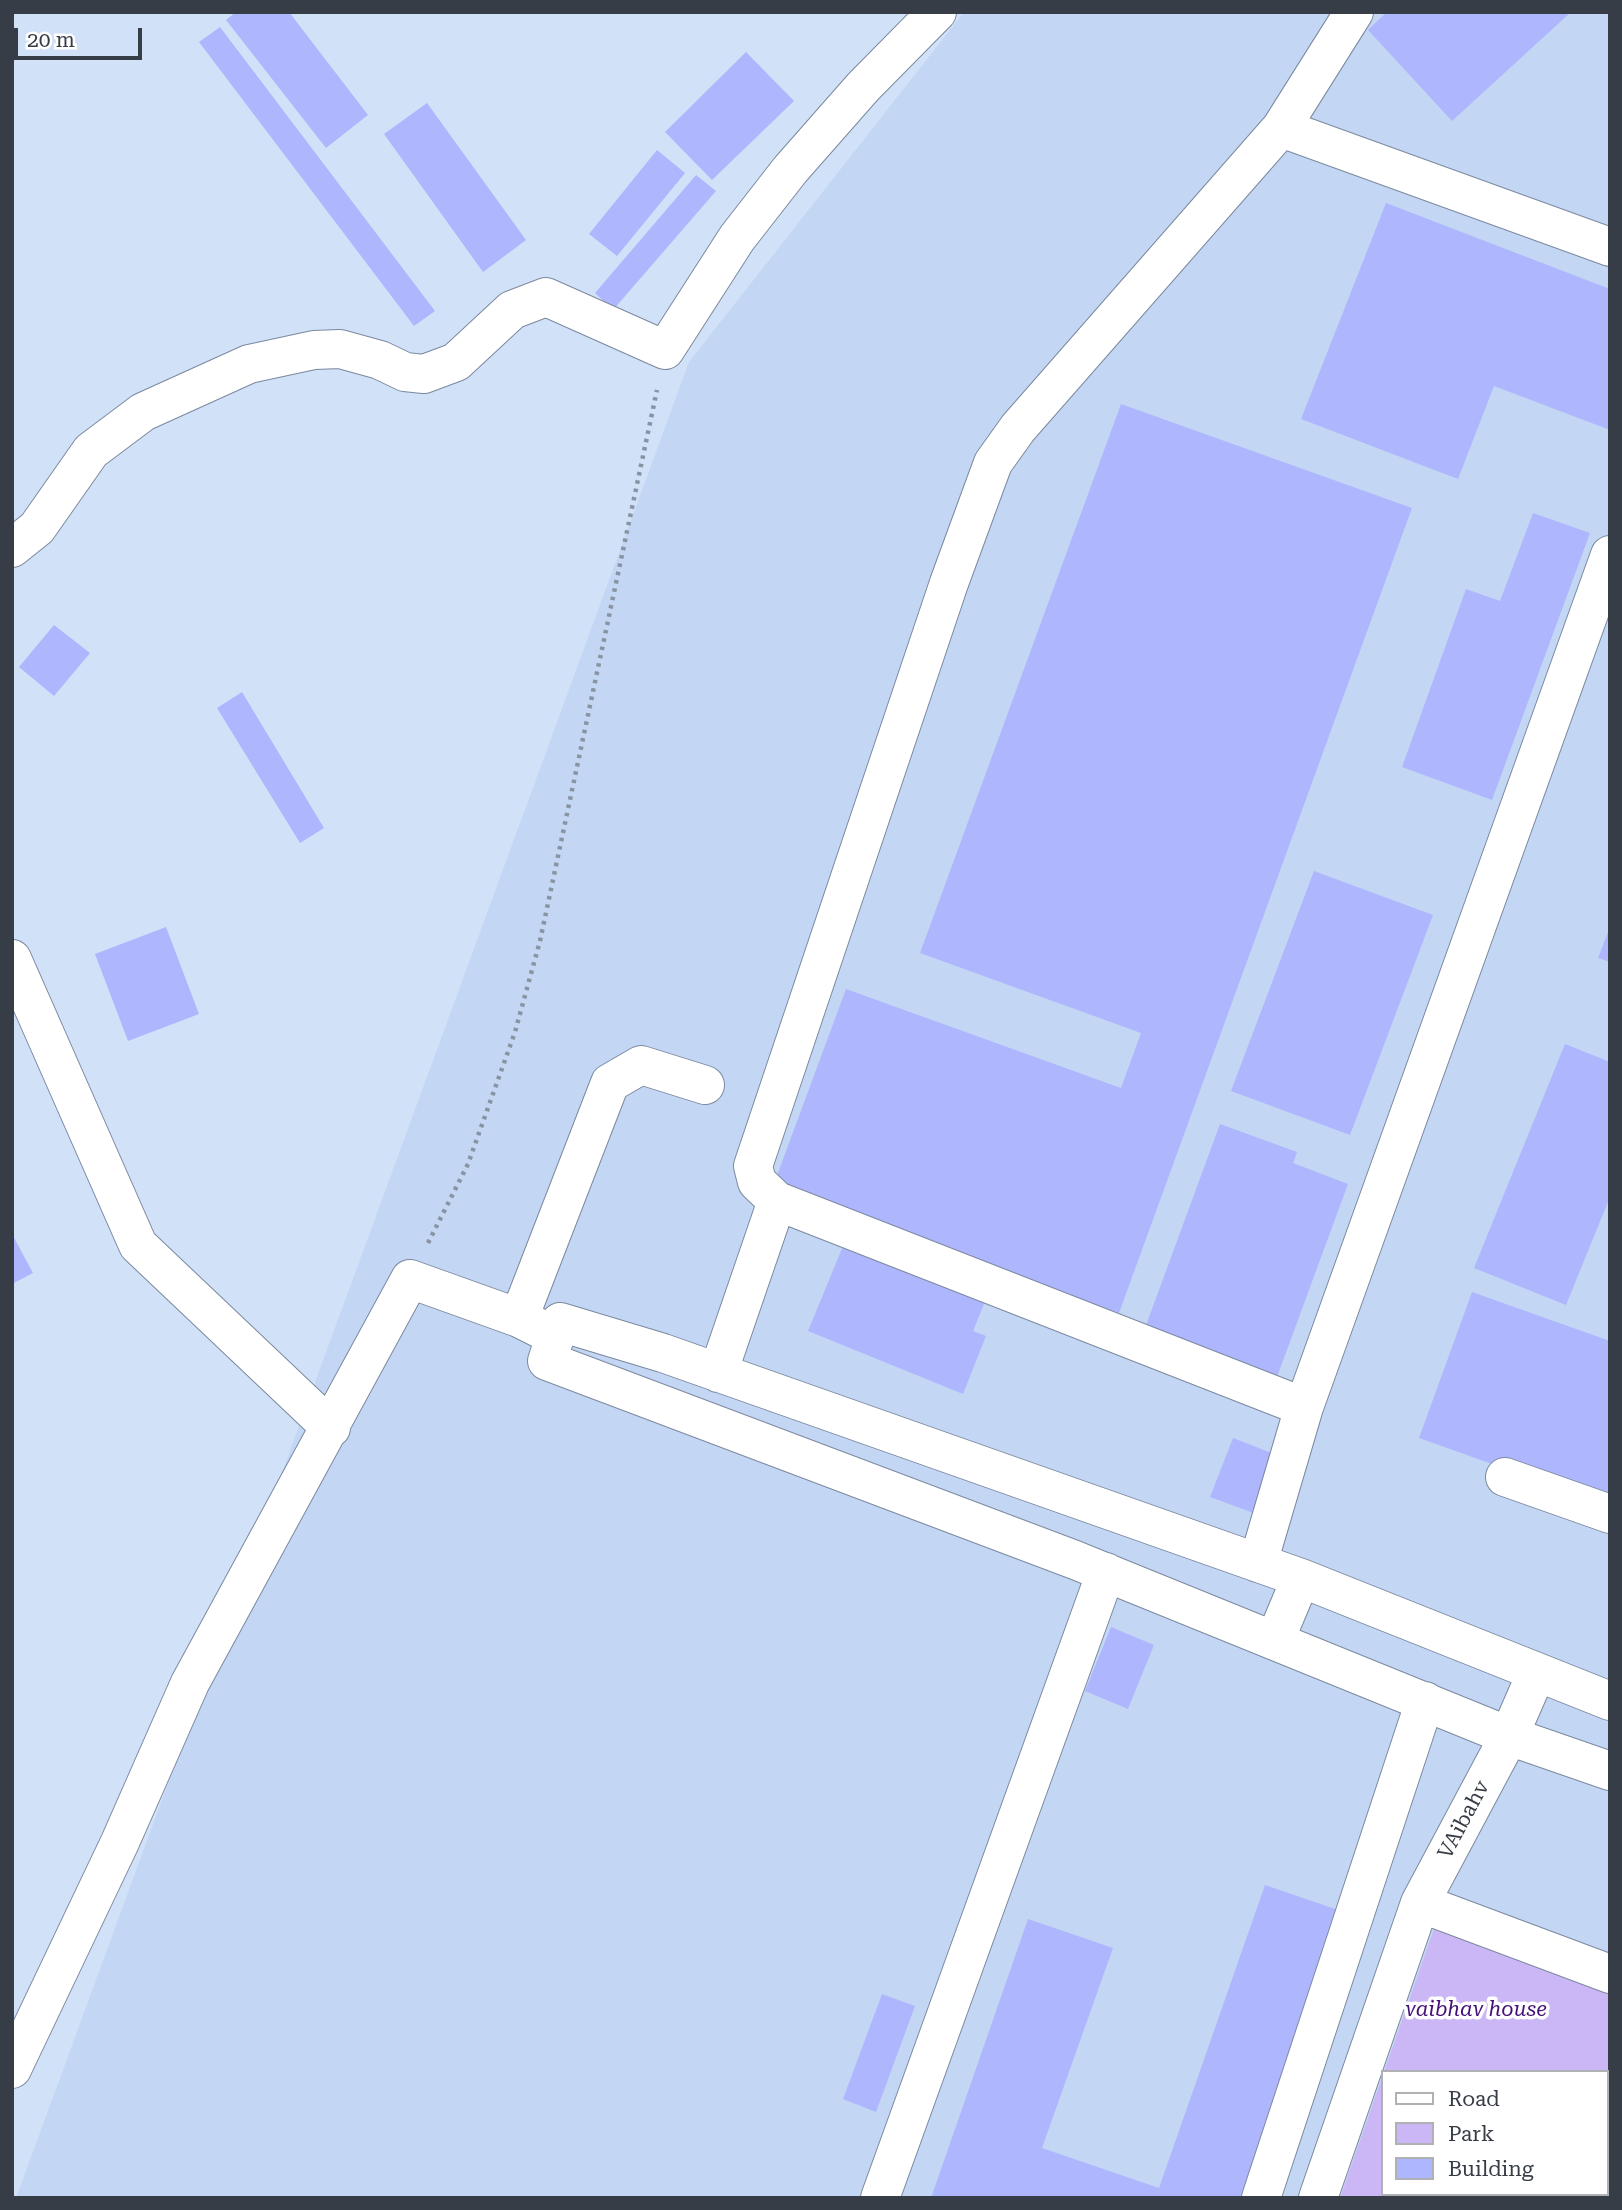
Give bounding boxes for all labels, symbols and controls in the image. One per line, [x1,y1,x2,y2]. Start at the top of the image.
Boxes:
scale bar [18,14,145,58]
text: 20 m [27,28,75,52]
street label: VAibahv [1433,1777,1495,1863]
park label: vaibhav house [1405,1997,1547,2023]
legend [1380,2070,1608,2196]
text: Road [1448,2087,1500,2111]
text: Park [1448,2122,1494,2146]
text: Building [1448,2157,1534,2181]

